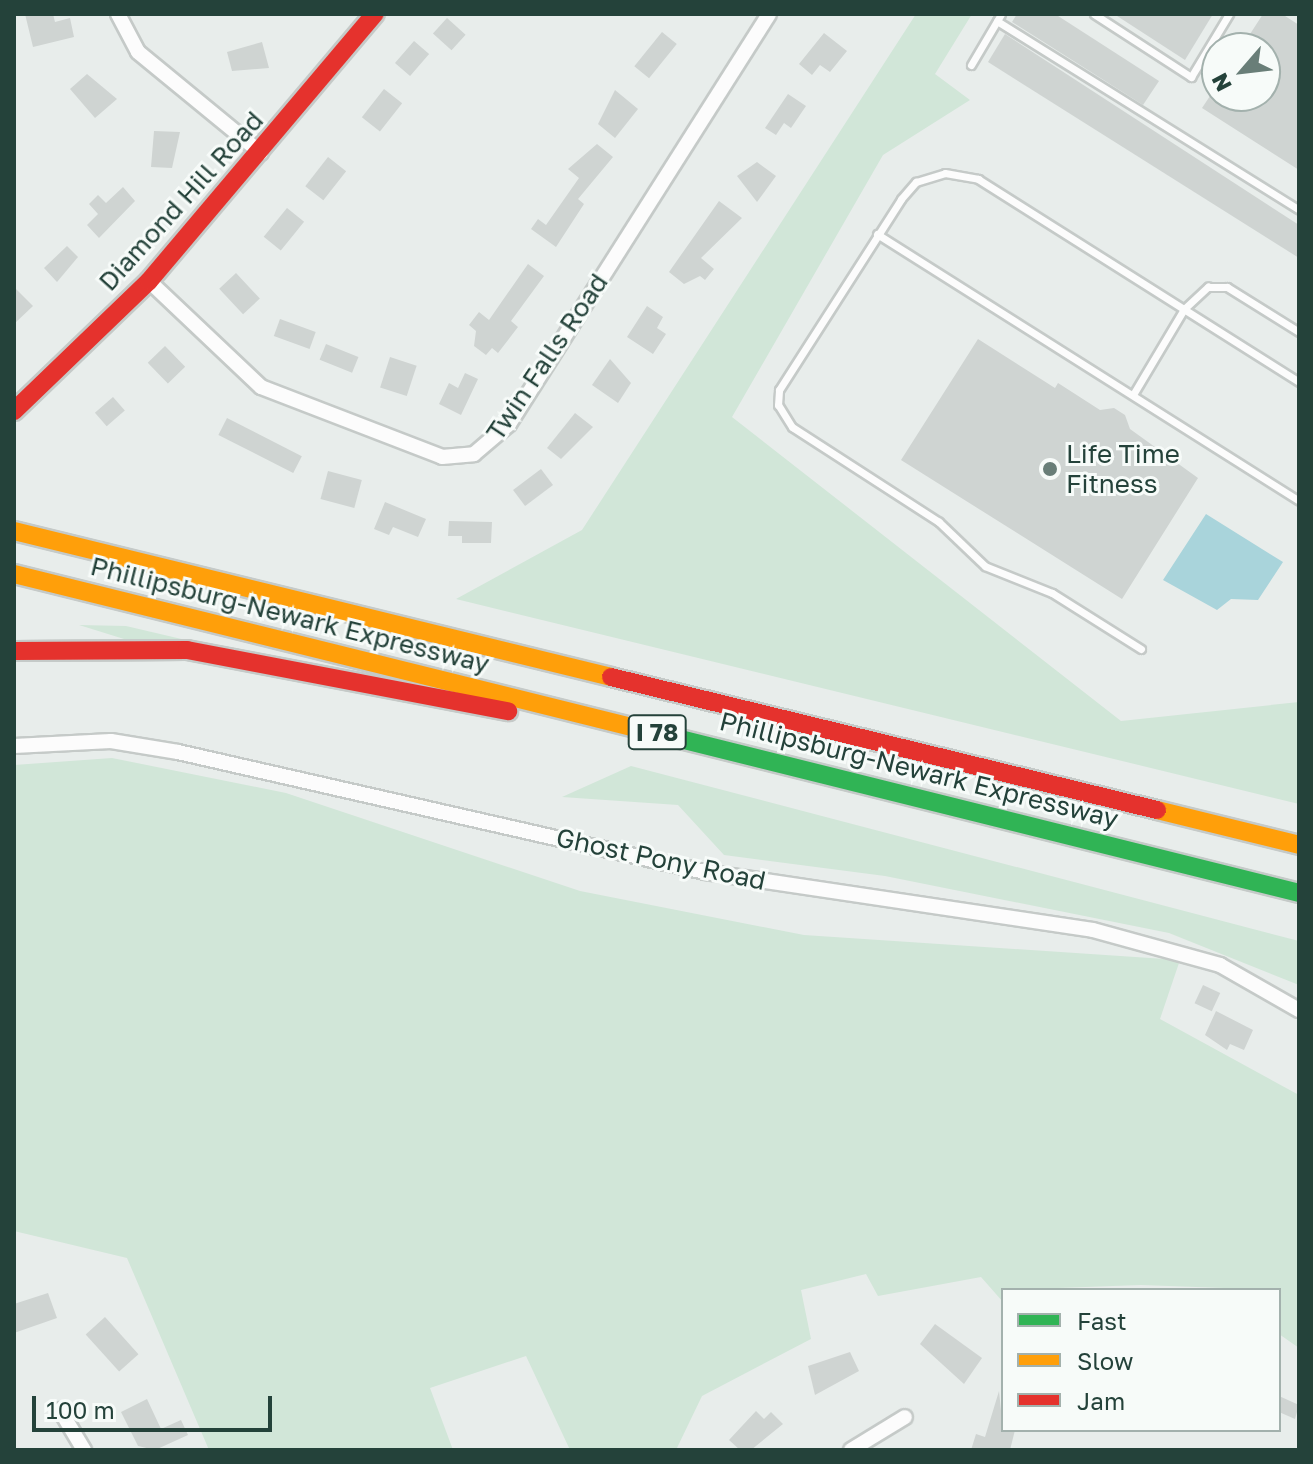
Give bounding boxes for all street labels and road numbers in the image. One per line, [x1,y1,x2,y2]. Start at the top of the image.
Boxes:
street label: Diamond Hill Road [92,105,270,297]
street label: Twin Falls Road [480,268,614,446]
street label: Phillipsburg-Newark Expressway [87,550,493,680]
street label: Phillipsburg-Newark Expressway [716,705,1122,835]
road number: I 78 [627,712,687,752]
street label: Ghost Pony Road [553,822,769,896]

